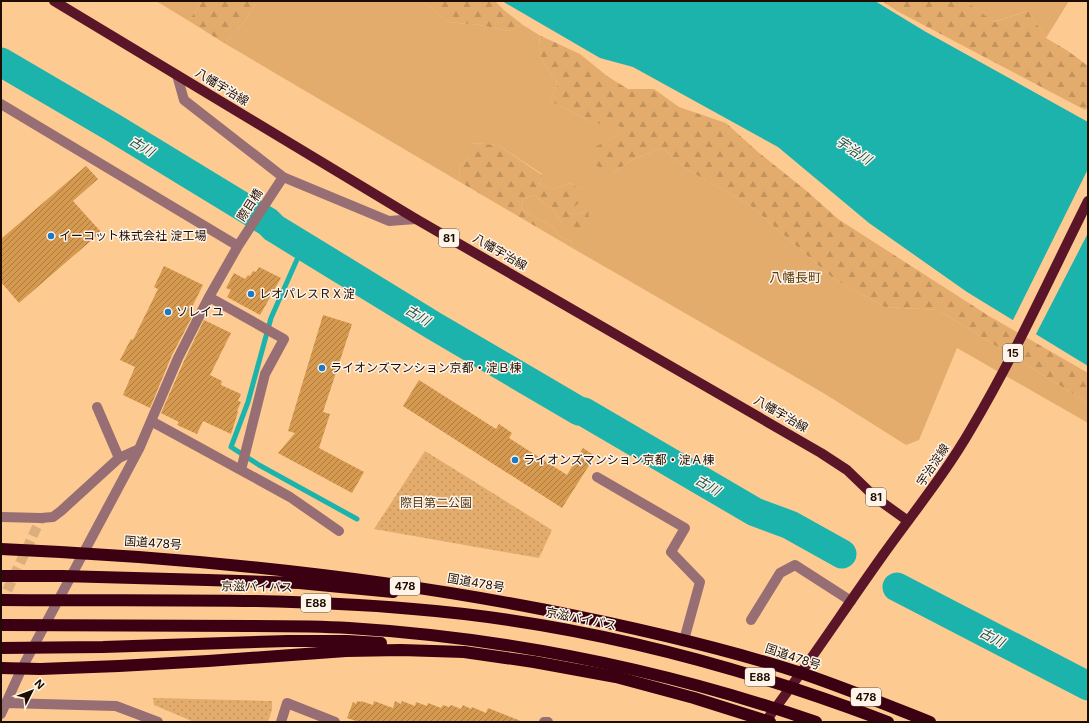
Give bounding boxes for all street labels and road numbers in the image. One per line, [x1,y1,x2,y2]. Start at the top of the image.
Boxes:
street label: 八幡宇治線 [193,65,252,108]
street label: 際目橋 [233,186,266,224]
road number: 81 [439,229,459,247]
street label: 八幡宇治線 [471,230,530,273]
road number: 15 [1003,344,1023,362]
street label: 八幡宇治線 [752,392,811,435]
street label: 宇治淀線 [913,441,952,489]
road number: 81 [866,488,886,506]
street label: 国道478号 [124,533,182,552]
street label: 国道478号 [446,570,506,595]
road number: 478 [390,577,420,595]
street label: 京滋バイパス [221,578,293,595]
road number: E88 [301,594,331,612]
street label: 京滋バイパス [544,604,618,633]
street label: 国道478号 [763,640,823,673]
road number: E88 [745,668,775,686]
road number: 478 [851,688,881,706]

